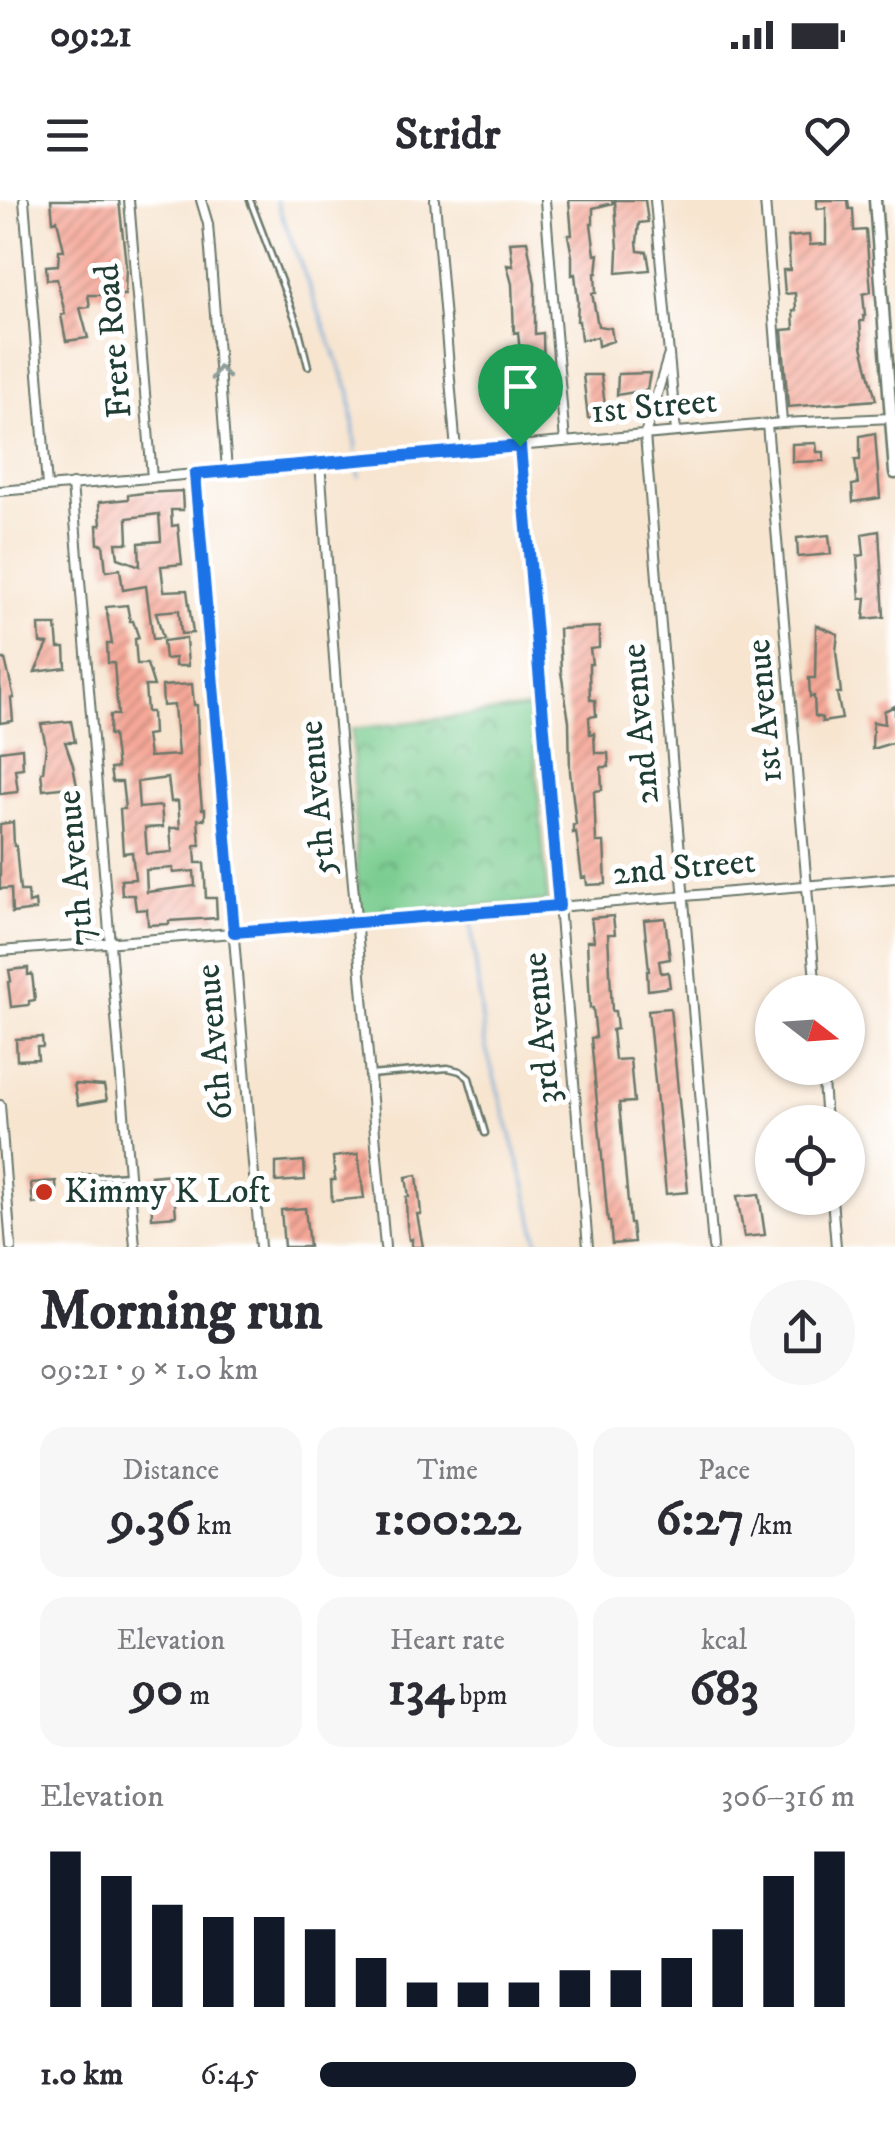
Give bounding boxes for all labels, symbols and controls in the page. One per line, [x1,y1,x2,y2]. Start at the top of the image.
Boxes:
text: 09:21 [50,11,132,59]
text: Stridr [395,107,500,163]
icon: menu [40,108,95,163]
icon: heart [800,108,855,163]
street label: Frere Road [85,261,143,420]
pin [478,344,563,447]
icon: arrive [493,359,548,414]
one-way arrow [209,364,231,380]
street label: 1st Street [589,380,719,434]
street label: 1st Avenue [737,637,793,785]
street label: 2nd Avenue [612,642,670,806]
street label: 5th Avenue [289,719,347,877]
street label: 7th Avenue [47,788,105,948]
street label: 2nd Street [611,840,757,896]
street label: 3rd Avenue [513,950,571,1106]
street label: 6th Avenue [186,962,244,1122]
north arrow [755,975,865,1085]
map controls [755,975,865,1215]
button: locate [755,1105,865,1215]
place label: Kimmy K Loft [64,1170,271,1214]
marker: Kimmy K Loft [33,1181,55,1203]
text: Morning run [40,1278,322,1347]
button: share [750,1280,855,1385]
text: 09:21 · 9 × 1.0 km [40,1350,259,1390]
text: Distance [123,1453,219,1488]
text: Time [417,1453,478,1488]
text: Pace [698,1453,750,1488]
text: 9.36 [110,1488,191,1551]
text: 1:00:22 [374,1488,521,1551]
text: 6:27 [655,1488,744,1551]
text: km [191,1508,232,1543]
text: /km [744,1508,793,1543]
text: Elevation [117,1623,225,1658]
text: Heart rate [390,1623,505,1658]
text: kcal [701,1623,747,1658]
text: 90 [131,1658,183,1721]
text: 134 [387,1658,453,1721]
text: 683 [689,1658,759,1721]
text: m [183,1678,210,1713]
text: bpm [453,1678,508,1713]
text: Elevation [40,1777,164,1817]
text: 306–316 m [721,1777,855,1817]
text: 1.0 km [40,2055,123,2095]
text: 6:45 [200,2055,259,2095]

